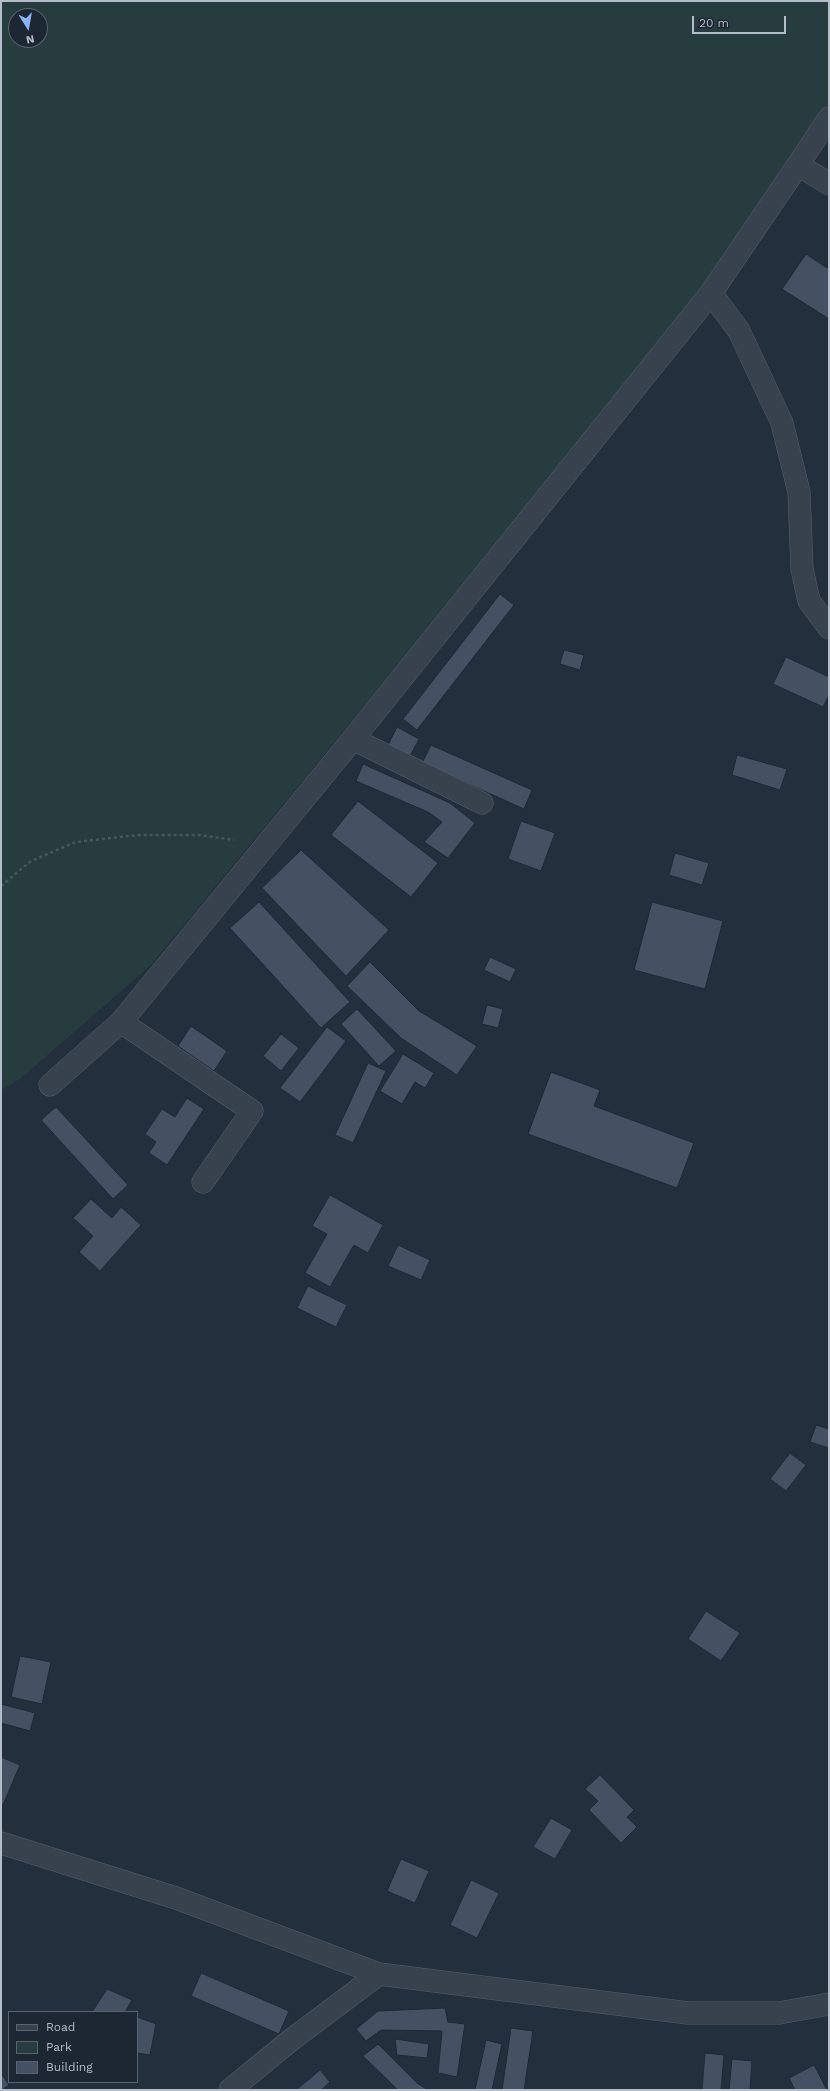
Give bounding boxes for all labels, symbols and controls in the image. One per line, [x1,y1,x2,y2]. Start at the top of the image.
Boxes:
north arrow [8,8,48,48]
scale bar [694,8,788,34]
text: 20 m [699,16,729,30]
text: N [25,32,35,46]
legend [8,2011,138,2083]
text: Road [46,2020,75,2034]
text: Park [46,2040,72,2054]
text: Building [46,2060,93,2074]

